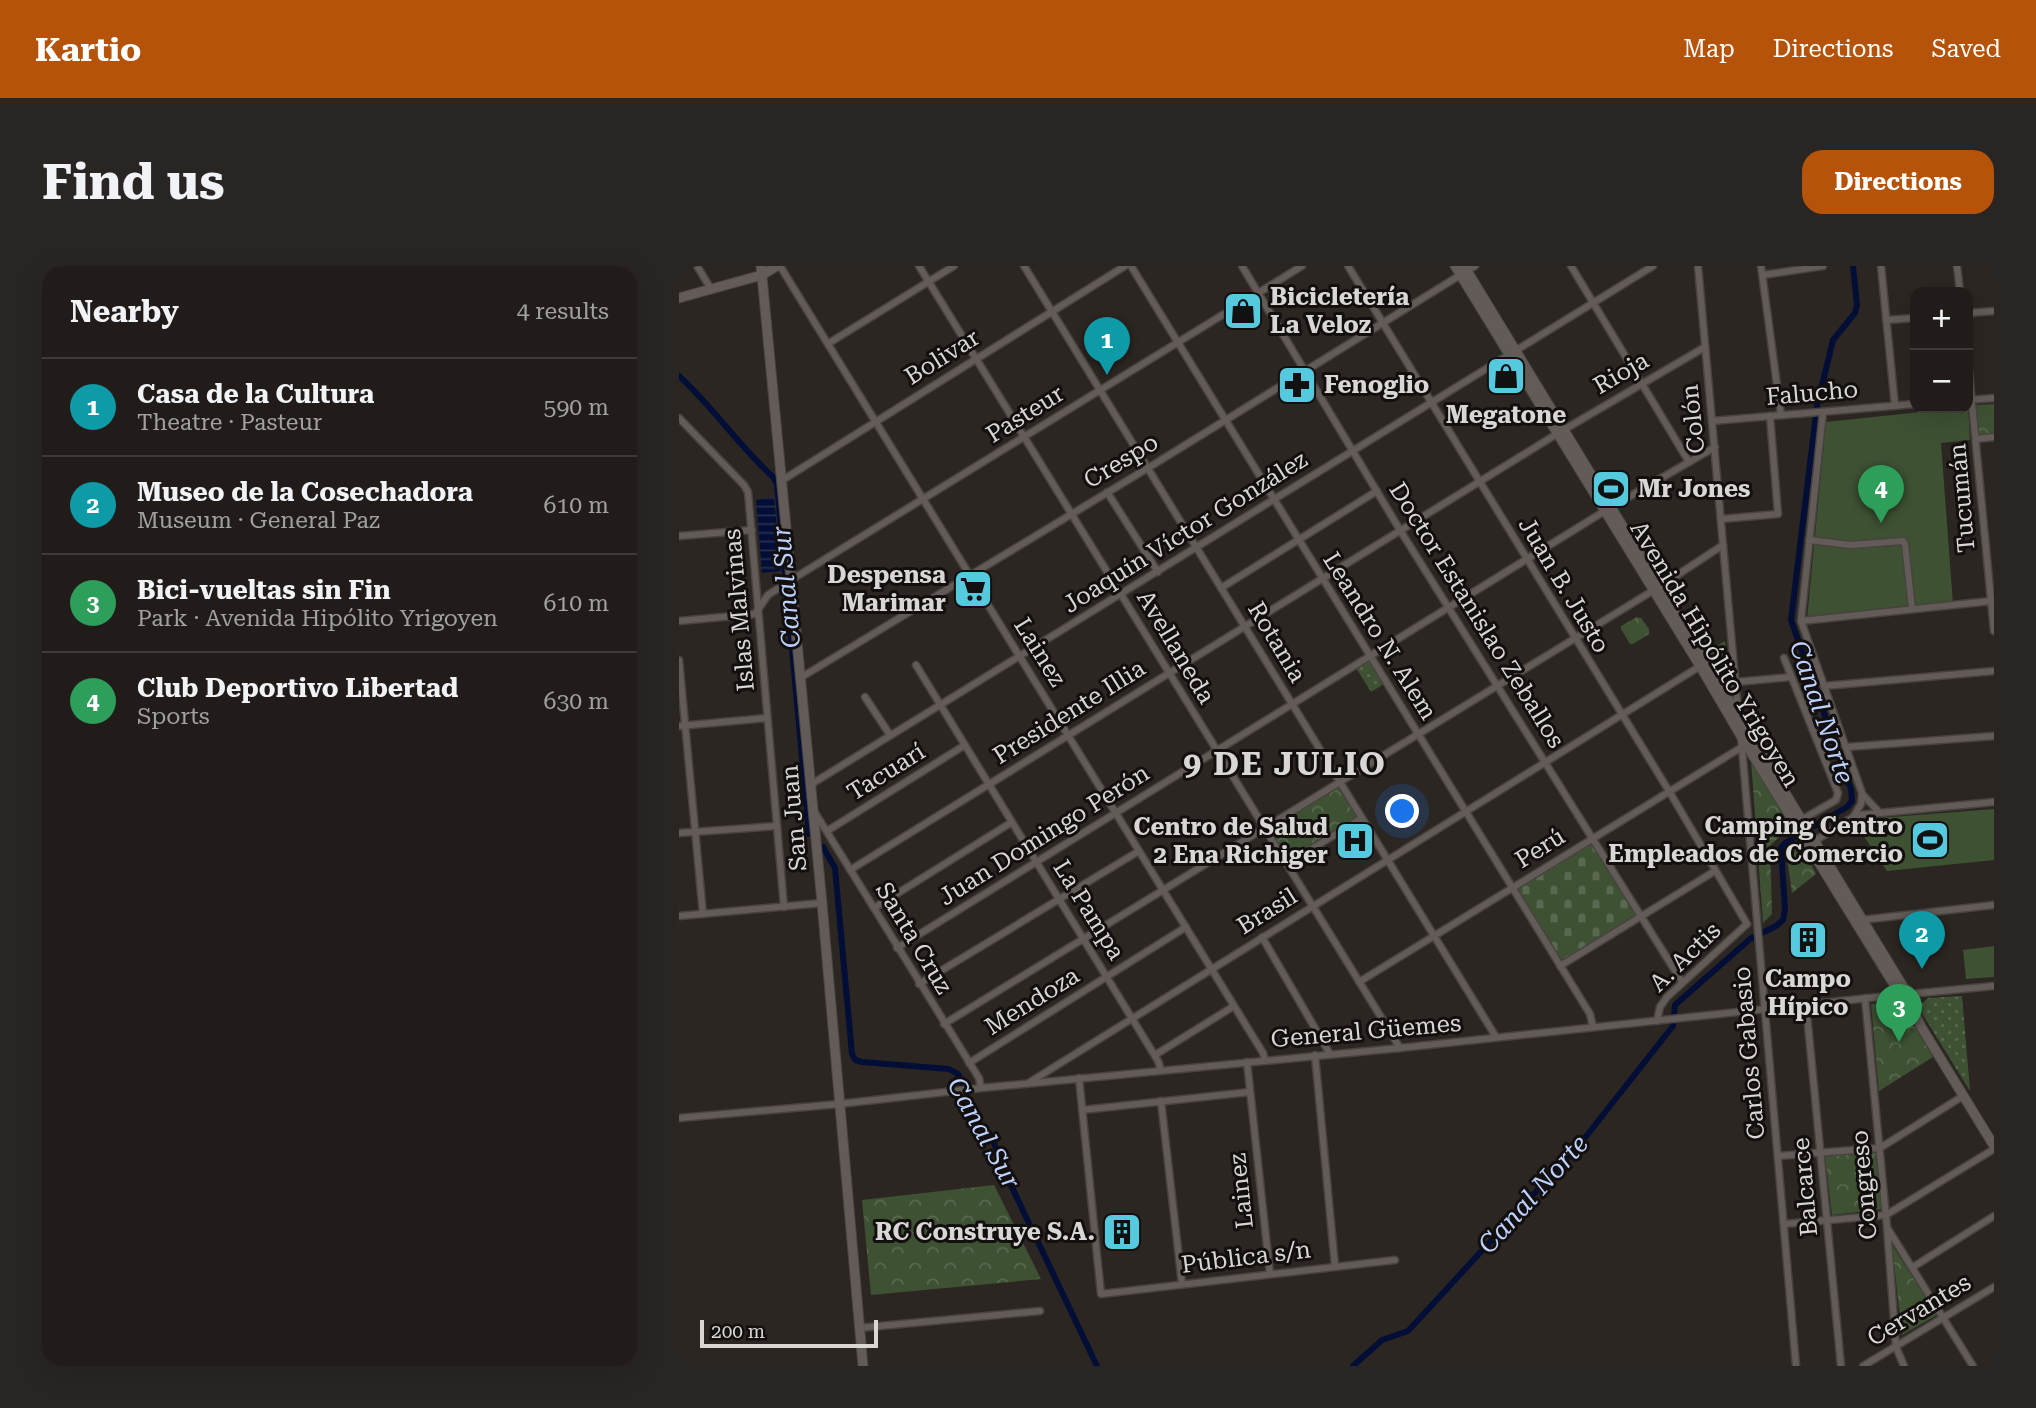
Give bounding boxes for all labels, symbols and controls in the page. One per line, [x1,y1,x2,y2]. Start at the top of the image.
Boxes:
text: Kartio [35,30,141,69]
text: Map [1683,35,1735,63]
text: Directions [1773,35,1893,63]
text: Saved [1931,35,2001,63]
button: Directions [1802,150,1994,214]
text: Find us [42,154,225,211]
place label: Bicicletería La Veloz [1270,283,1409,339]
map controls [1910,287,1973,413]
button: + [1910,287,1973,350]
shop icon: Bicicletería La Veloz [1222,290,1264,332]
text: Nearby [70,294,179,329]
text: 4 results [517,298,609,325]
pin: 1 [1084,317,1130,375]
street label: Bolivar [900,323,984,391]
street label: Rioja [1588,346,1654,400]
button: − [1910,350,1973,413]
shop icon: Megatone [1485,355,1527,397]
pharmacy icon: Fenoglio [1276,364,1318,406]
place label: Fenoglio [1324,371,1429,399]
street label: Falucho [1765,375,1859,411]
text: Casa de la Cultura [137,379,374,409]
street label: Pasteur [981,379,1069,449]
street label: Colón [1675,383,1711,455]
text: 1 [87,394,99,421]
text: 590 m [544,394,609,421]
place label: Megatone [1446,401,1566,429]
text: Theatre · Pasteur [137,409,322,436]
street label: Crespo [1079,428,1163,494]
street label: Tucumán [1943,442,1981,554]
street label: Joaquín Víctor González [1058,445,1312,619]
pin: 4 [1858,465,1904,523]
sports icon: Mr Jones [1590,468,1632,510]
place label: Mr Jones [1638,475,1750,503]
text: Museo de la Cosechadora [137,477,473,507]
street label: Doctor Estanislao Zeballos [1384,477,1570,753]
text: 2 [87,492,99,519]
text: 610 m [544,492,609,519]
text: Museum · General Paz [137,507,380,534]
street label: Juan B. Justo [1513,512,1615,658]
street label: Avenida Hipólito Yrigoyen [1624,516,1806,792]
water label: Canal Sur [766,525,806,649]
street label: Islas Malvinas [718,528,760,692]
street label: Leandro N. Alem [1317,547,1443,725]
place label: Despensa Marimar [827,561,946,617]
supermarket icon: Despensa Marimar [952,568,994,610]
text: Bici-vueltas sin Fin [137,575,391,605]
street label: Avellaneda [1131,585,1221,709]
text: 3 [87,590,99,617]
text: 610 m [544,590,609,617]
street label: Rotania [1242,597,1312,687]
text: Park · Avenida Hipólito Yrigoyen [137,605,498,632]
street label: Lainez [1008,613,1072,691]
water label: Canal Norte [1784,637,1860,787]
street label: Presidente Illia [988,654,1150,770]
text: Club Deportivo Libertad [137,673,458,703]
text: 4 [87,688,99,715]
text: 630 m [544,688,609,715]
text: Sports [137,703,210,730]
street label: Tacuarí [842,737,930,807]
district label: 9 DE JULIO [1183,745,1387,783]
street label: Juan Domingo Perón [934,759,1154,911]
street label: San Juan [775,764,813,872]
your location [1385,794,1419,828]
place label: Camping Centro Empleados de Comercio [1608,812,1903,868]
place label: Centro de Salud 2 Ena Richiger [1133,813,1328,869]
sports icon: Camping Centro Empleados de Comercio [1909,819,1951,861]
hospital icon: Centro de Salud 2 Ena Richiger [1334,820,1376,862]
street label: Perú [1510,822,1570,874]
street label: La Pampa [1047,855,1131,965]
street label: Santa Cruz [870,877,958,999]
street label: Brasil [1232,882,1302,940]
pin: 2 [1899,911,1945,969]
street label: A. Actis [1644,916,1726,998]
building icon: Campo Hípico [1787,919,1829,961]
street label: Mendoza [980,961,1084,1041]
street label: Carlos Gabasio [1727,965,1771,1141]
place label: Campo Hípico [1765,965,1851,1021]
pin: 3 [1876,984,1922,1042]
street label: General Güemes [1270,1009,1462,1053]
water label: Canal Sur [941,1072,1027,1194]
water label: Canal Norte [1472,1129,1594,1259]
street label: Congreso [1845,1129,1883,1241]
street label: Balcarce [1787,1136,1823,1238]
street label: Lainez [1223,1152,1259,1230]
building icon: RC Construye S.A. [1101,1211,1143,1253]
place label: RC Construye S.A. [875,1218,1095,1246]
street label: Pública s/n [1180,1235,1312,1279]
street label: Cervantes [1862,1268,1976,1352]
scale bar [700,1317,879,1349]
text: 200 m [711,1320,765,1343]

